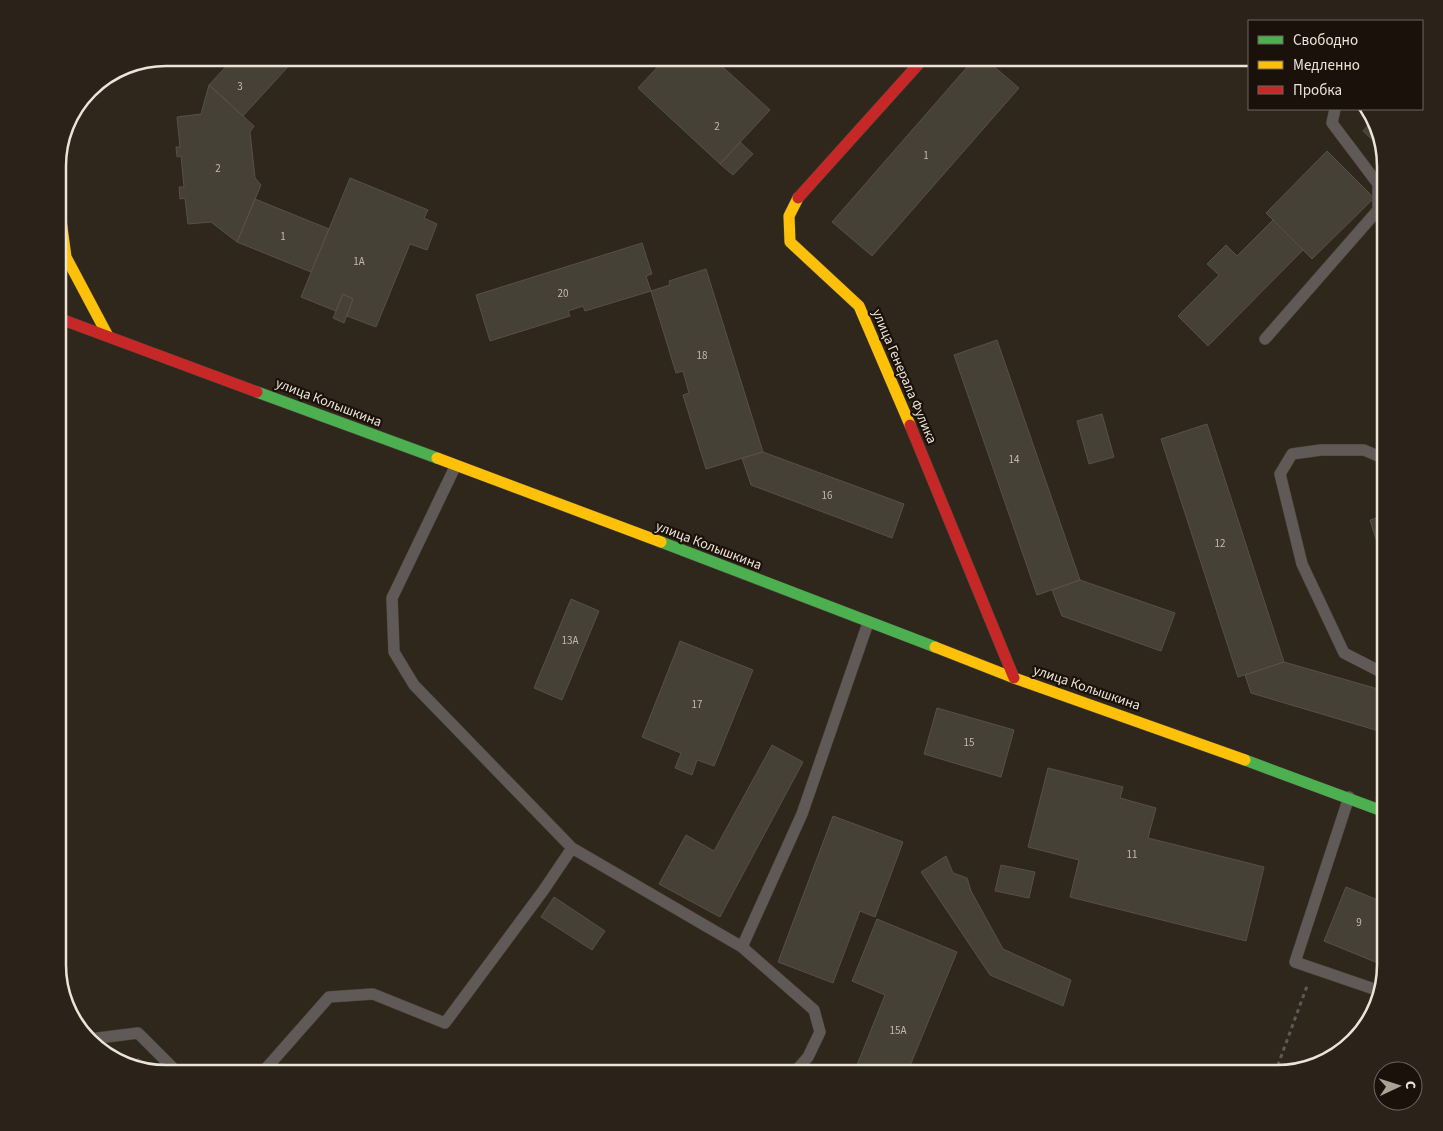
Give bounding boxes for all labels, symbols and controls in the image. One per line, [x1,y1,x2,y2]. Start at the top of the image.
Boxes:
legend [1248,20,1423,110]
text: Свободно [1293,30,1358,51]
text: Медленно [1293,55,1360,76]
house number: 3 [237,79,243,94]
text: Пробка [1293,80,1342,101]
house number: 2 [714,119,720,134]
house number: 1 [923,148,929,163]
house number: 2 [215,161,221,176]
house number: 1 [280,229,286,244]
house number: 1А [353,254,365,269]
house number: 20 [558,286,568,301]
street label: улица Генерала Фулика [867,306,942,447]
house number: 18 [697,348,708,363]
street label: улица Колышкина [273,373,385,432]
house number: 14 [1009,452,1020,467]
house number: 16 [822,488,833,503]
street label: улица Колышкина [653,516,765,575]
house number: 12 [1215,536,1225,551]
house number: 13А [562,633,578,648]
street label: улица Колышкина [1030,660,1143,716]
house number: 17 [692,697,702,712]
house number: 15 [964,735,974,750]
house number: 11 [1127,847,1137,862]
house number: 9 [1356,915,1362,930]
house number: 15А [890,1023,906,1038]
north arrow [1373,1061,1423,1111]
text: С [1400,1080,1420,1090]

